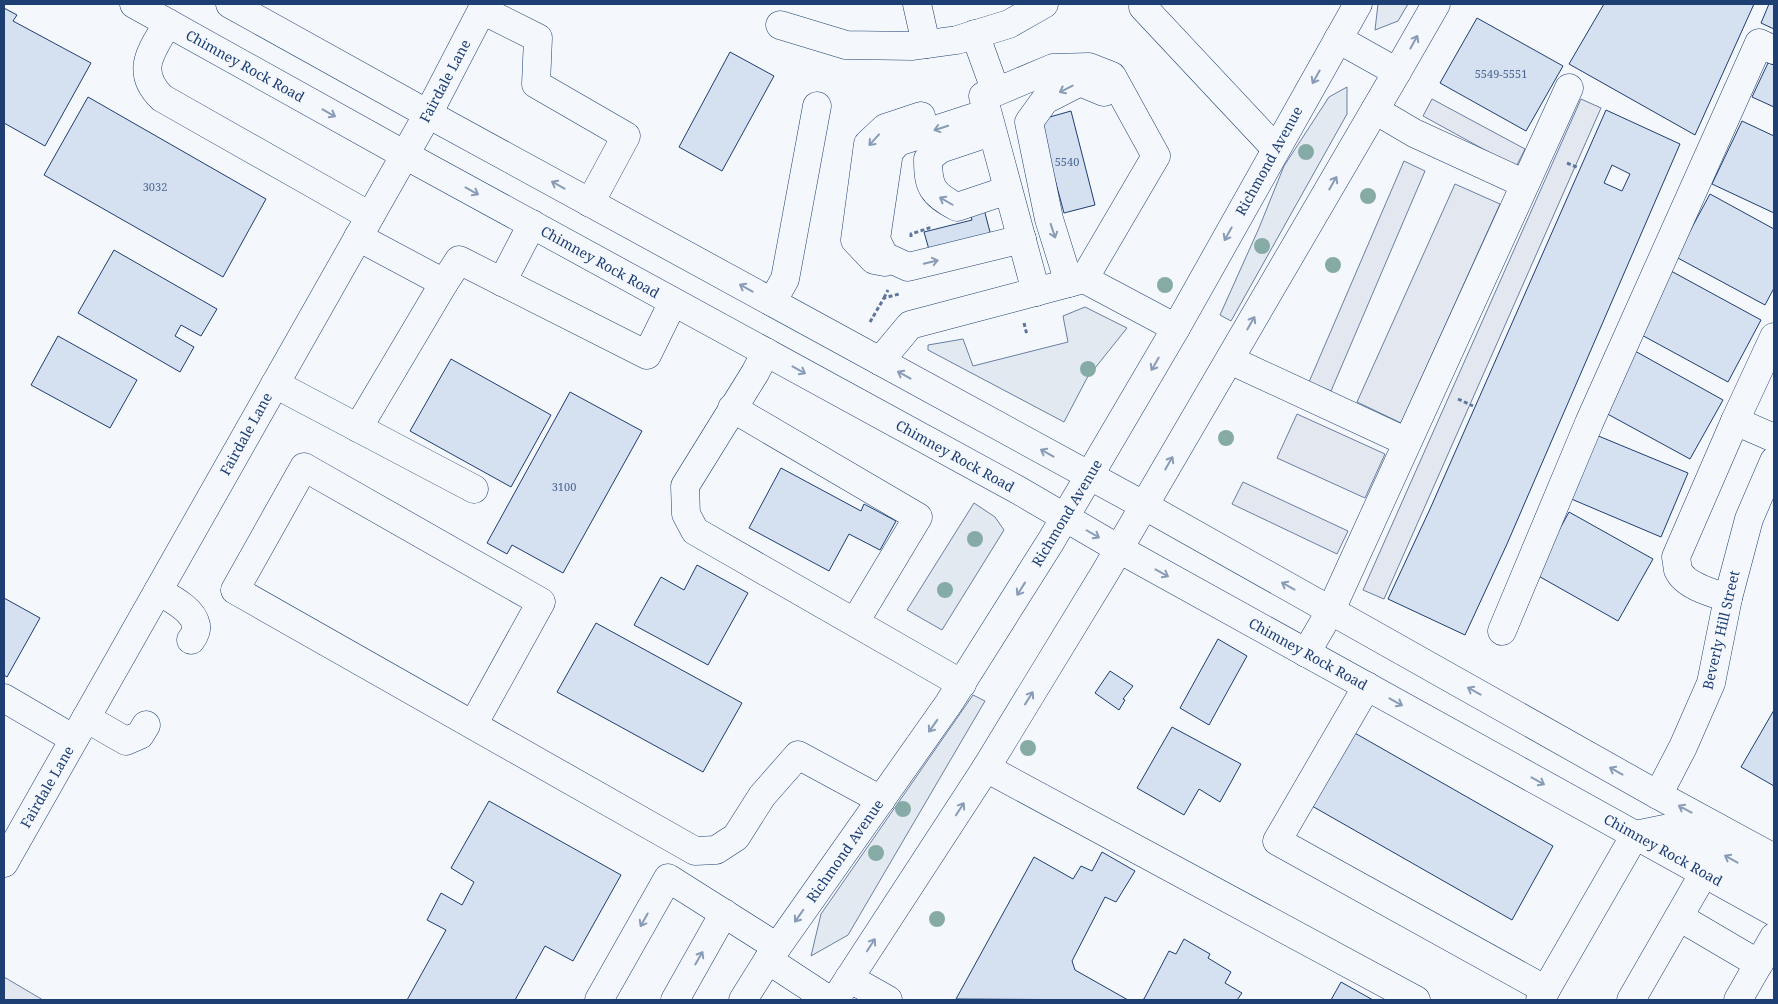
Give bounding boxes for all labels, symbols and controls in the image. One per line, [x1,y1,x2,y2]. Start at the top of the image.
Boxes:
street label: Chimney Rock Road [182,25,308,106]
one-way arrow [1410,35,1420,50]
street label: Fairdale Lane [415,36,474,126]
house number: 5549-5551 [1475,66,1527,81]
one-way arrow [1311,69,1321,83]
one-way arrow [1058,84,1073,94]
street label: Richmond Avenue [1231,103,1306,219]
one-way arrow [322,108,337,118]
one-way arrow [933,124,949,134]
one-way arrow [868,133,879,146]
house number: 5540 [1055,154,1079,169]
one-way arrow [1328,176,1338,190]
house number: 3032 [143,179,167,194]
one-way arrow [551,180,566,189]
one-way arrow [464,187,478,197]
one-way arrow [940,195,954,205]
street label: Chimney Rock Road [537,221,663,302]
one-way arrow [1048,223,1058,239]
one-way arrow [1223,226,1233,240]
one-way arrow [922,257,938,266]
one-way arrow [740,283,754,293]
one-way arrow [1247,317,1257,331]
one-way arrow [1150,356,1160,371]
one-way arrow [791,365,806,375]
one-way arrow [897,370,912,380]
street label: Fairdale Lane [215,389,276,478]
street label: Chimney Rock Road [892,415,1018,496]
one-way arrow [1039,448,1054,458]
street label: Richmond Avenue [1027,456,1106,570]
one-way arrow [1165,457,1175,471]
house number: 3100 [552,479,576,494]
one-way arrow [1085,529,1100,539]
one-way arrow [1154,568,1169,578]
street label: Beverly Hill Street [1698,568,1743,691]
one-way arrow [1281,581,1296,590]
one-way arrow [1015,582,1025,596]
street label: Chimney Rock Road [1245,613,1371,694]
one-way arrow [1467,686,1482,696]
one-way arrow [1023,691,1034,705]
one-way arrow [1388,698,1402,708]
one-way arrow [928,719,938,733]
street label: Fairdale Lane [15,742,78,831]
one-way arrow [1609,766,1624,775]
one-way arrow [1530,777,1545,786]
street label: Richmond Avenue [802,795,887,906]
one-way arrow [955,802,965,816]
one-way arrow [1679,804,1693,814]
street label: Chimney Rock Road [1600,809,1726,890]
one-way arrow [1725,853,1739,863]
one-way arrow [794,909,804,923]
one-way arrow [639,913,649,928]
one-way arrow [866,938,876,952]
one-way arrow [694,951,704,965]

